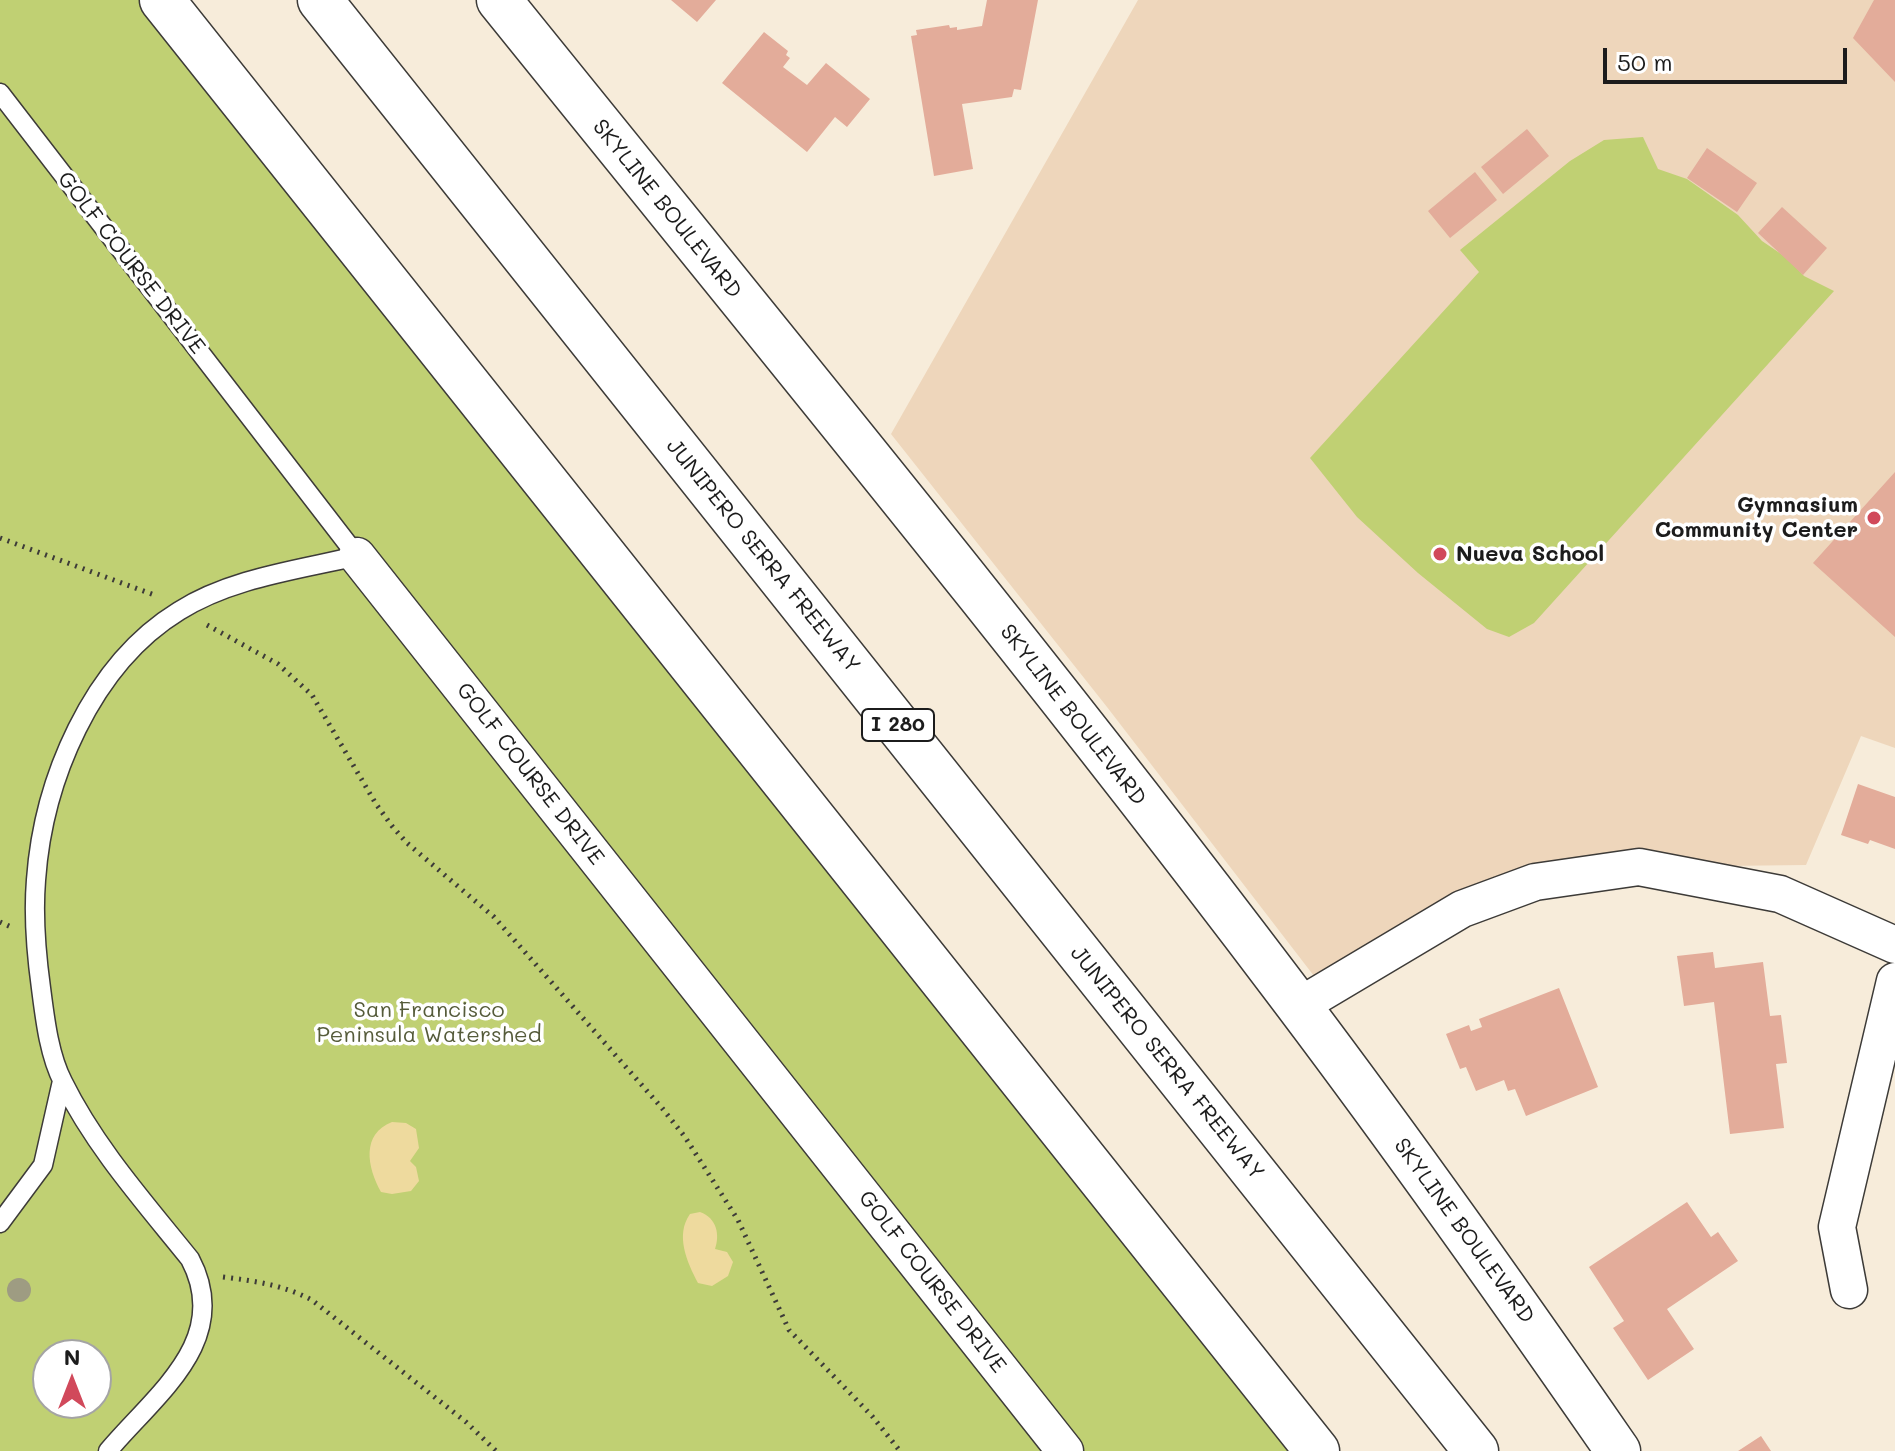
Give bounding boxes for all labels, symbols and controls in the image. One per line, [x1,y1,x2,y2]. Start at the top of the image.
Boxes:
scale bar [1607,32,1851,82]
text: 50 m [1617,46,1673,77]
street label: SKYLINE BOULEVARD [587,114,747,304]
street label: GOLF COURSE DRIVE [52,167,210,359]
street label: JUNIPERO SERRA FREEWAY [660,434,866,678]
place label: Gymnasium Community Center [1655,492,1858,544]
marker: Gymnasium Community Center [1865,509,1883,527]
place label: Nueva School [1456,541,1604,567]
marker: Nueva School [1431,545,1449,563]
street label: SKYLINE BOULEVARD [994,619,1152,811]
street label: GOLF COURSE DRIVE [451,678,609,870]
road number: I 280 [862,709,934,741]
street label: JUNIPERO SERRA FREEWAY [1064,941,1270,1185]
park label: San Francisco Peninsula Watershed [316,997,542,1048]
street label: SKYLINE BOULEVARD [1388,1133,1540,1329]
street label: GOLF COURSE DRIVE [853,1186,1011,1378]
north arrow [32,1339,112,1419]
text: N [64,1342,80,1371]

